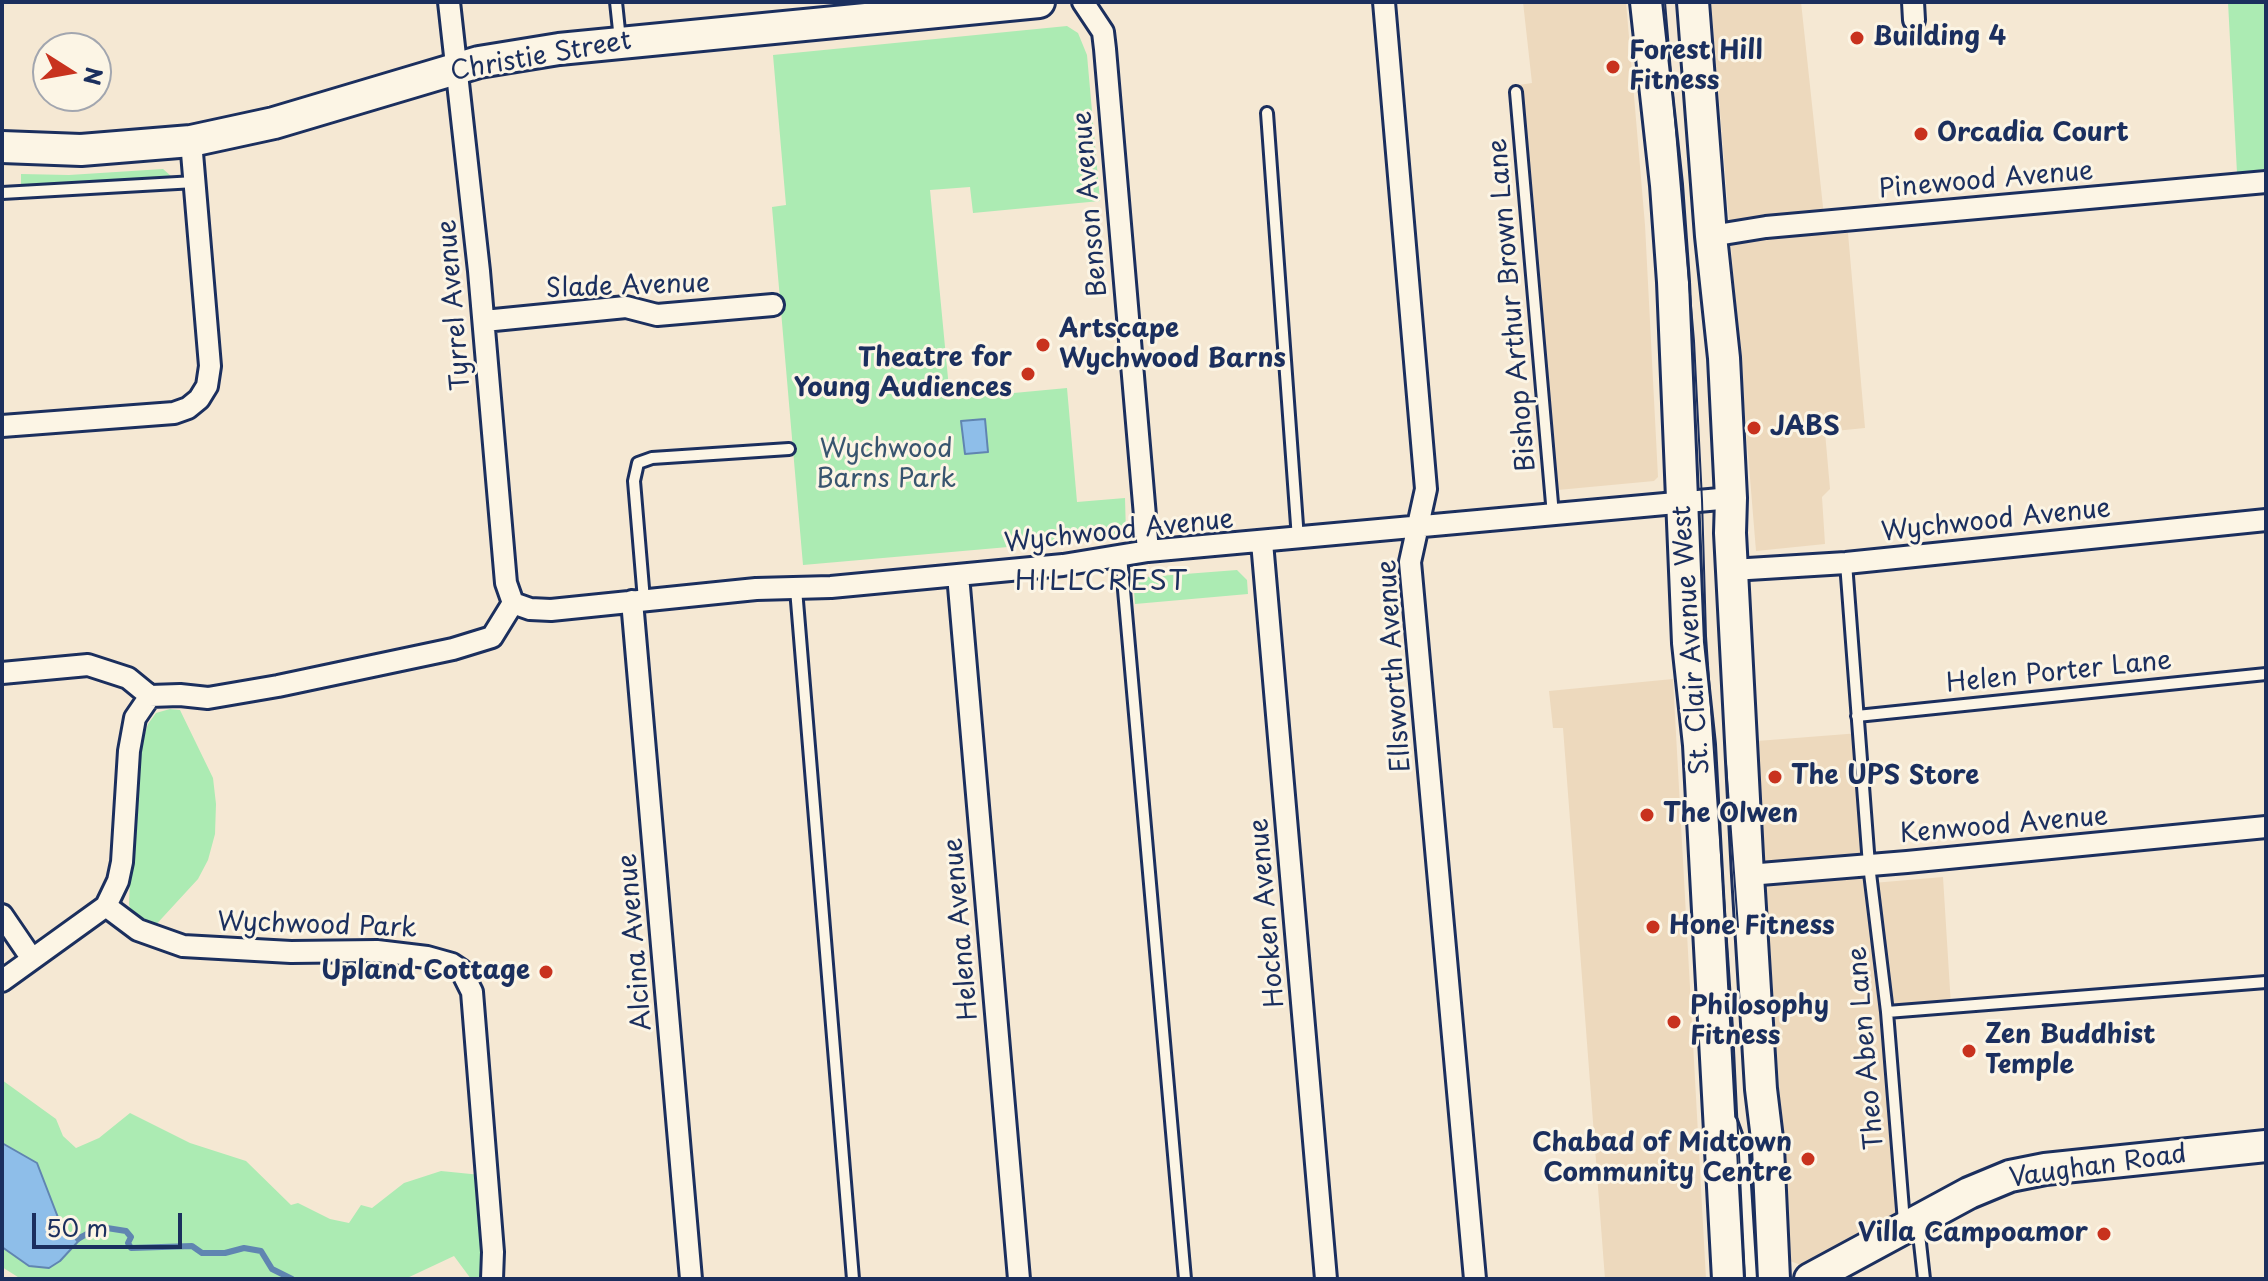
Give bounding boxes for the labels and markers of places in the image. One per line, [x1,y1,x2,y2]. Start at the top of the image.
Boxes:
place label: Building 4 [1873,22,2006,54]
marker: Building 4 [1848,29,1866,47]
place label: Forest Hill Fitness [1629,36,1763,98]
marker: Forest Hill Fitness [1604,58,1622,76]
place label: Orcadia Court [1937,118,2129,150]
marker: Orcadia Court [1912,125,1930,143]
place label: Artscape Wychwood Barns [1059,314,1286,376]
marker: Artscape Wychwood Barns [1034,336,1052,354]
place label: Theatre for Young Audiences [794,343,1012,404]
marker: Theatre for Young Audiences [1019,365,1037,383]
place label: JABS [1770,412,1840,444]
marker: JABS [1745,419,1763,437]
place label: The UPS Store [1791,761,1979,793]
marker: The UPS Store [1766,768,1784,786]
place label: The Olwen [1663,799,1798,831]
marker: The Olwen [1638,806,1656,824]
place label: Hone Fitness [1669,911,1835,943]
marker: Hone Fitness [1644,918,1662,936]
place label: Upland Cottage [321,956,530,988]
marker: Upland Cottage [537,963,555,981]
place label: Philosophy Fitness [1690,991,1829,1052]
marker: Philosophy Fitness [1665,1013,1683,1031]
place label: Zen Buddhist Temple [1985,1020,2156,1082]
marker: Zen Buddhist Temple [1960,1042,1978,1060]
place label: Chabad of Midtown Community Centre [1532,1128,1792,1190]
marker: Chabad of Midtown Community Centre [1799,1150,1817,1168]
place label: Villa Campoamor [1858,1218,2088,1250]
marker: Villa Campoamor [2095,1225,2113,1243]

